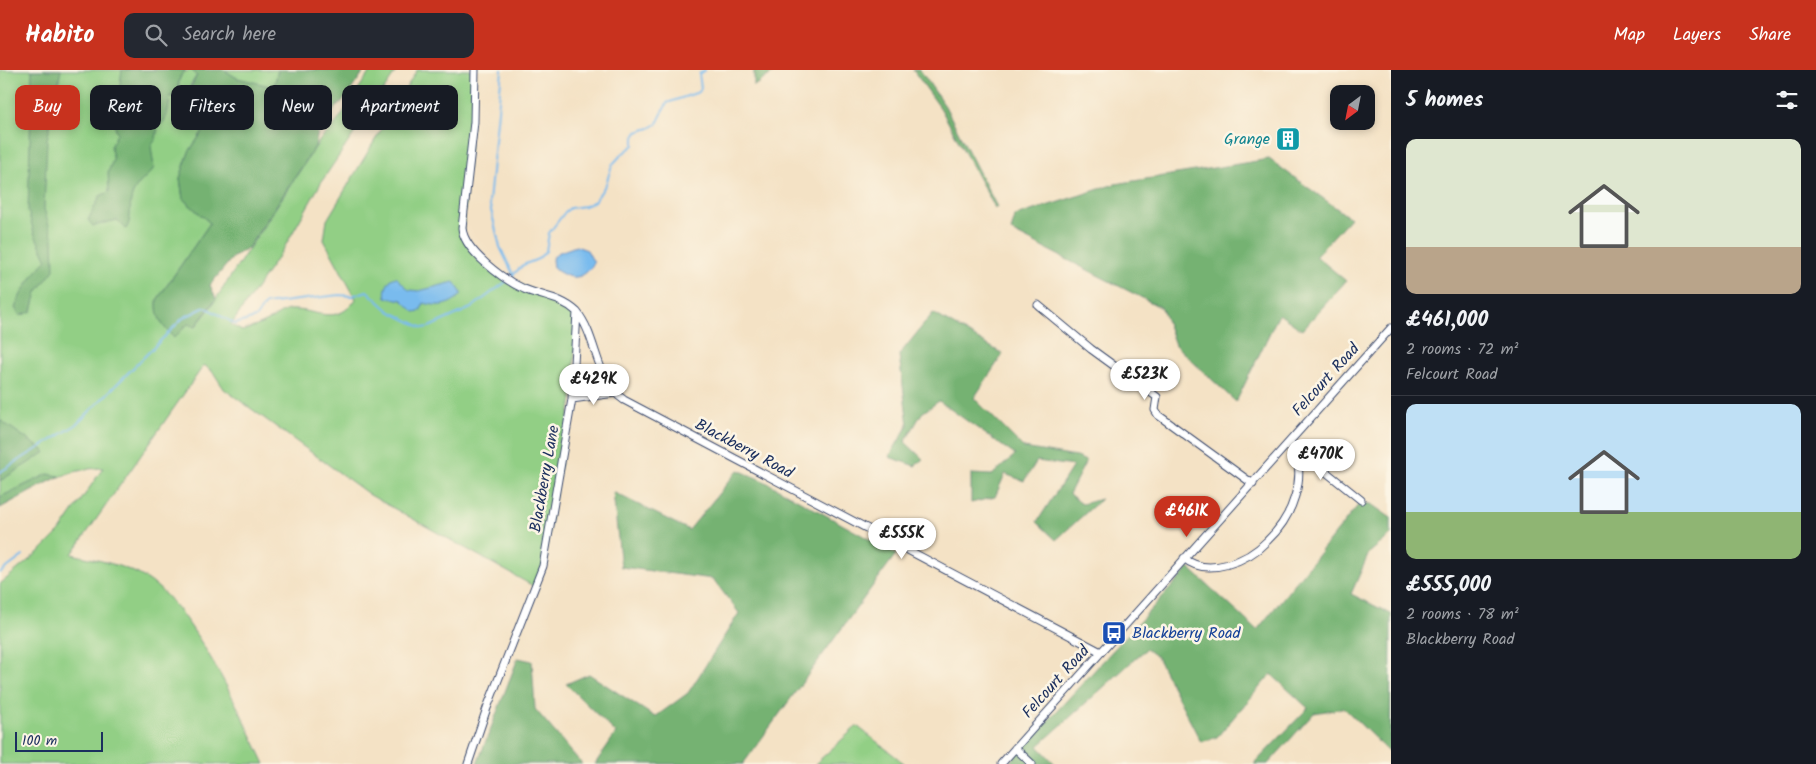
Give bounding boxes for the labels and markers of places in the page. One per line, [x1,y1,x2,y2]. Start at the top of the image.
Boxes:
building icon: Grange [1275,126,1301,152]
place label: Grange [1224,127,1270,152]
pin: £523K [1110,358,1180,401]
pin: £429K [559,364,629,406]
pin: £470K [1286,438,1356,481]
pin: £461K [1152,496,1222,538]
pin: £555K [867,518,937,560]
bus stop icon: Blackberry Road [1101,620,1127,646]
place label: Blackberry Road [1132,621,1241,646]

